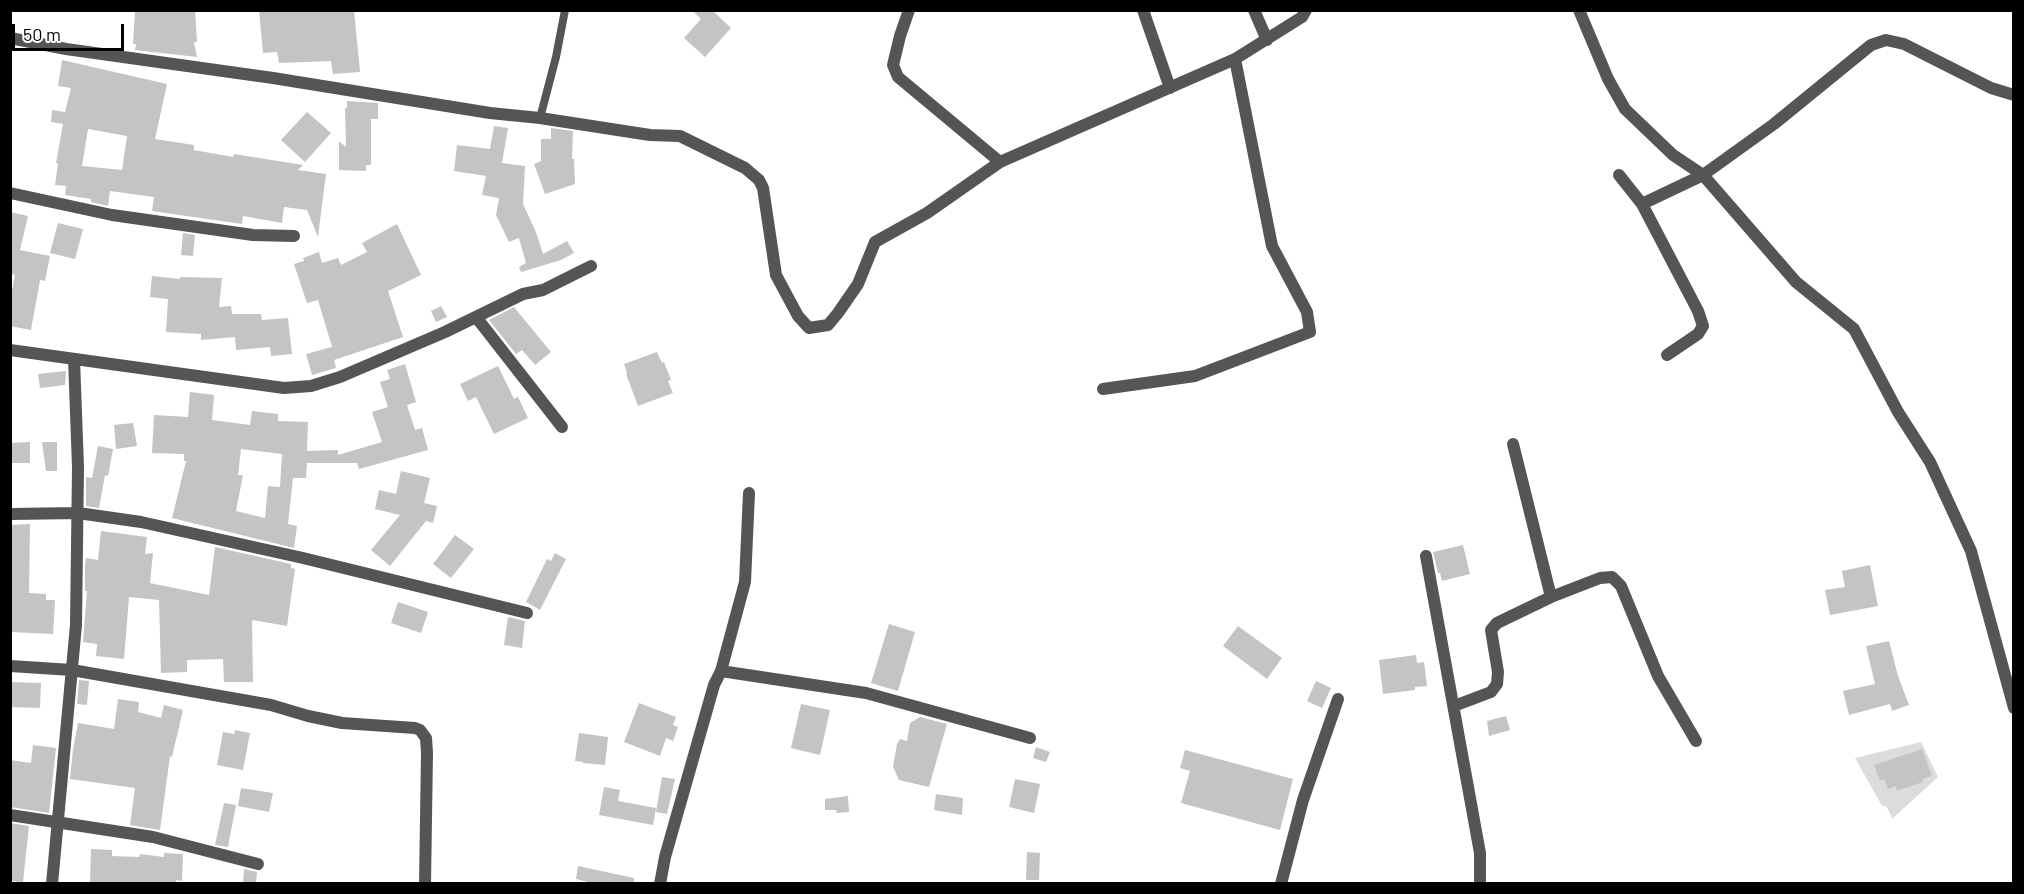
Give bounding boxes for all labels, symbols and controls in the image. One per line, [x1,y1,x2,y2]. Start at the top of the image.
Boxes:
scale bar [15,12,128,50]
text: 50 m [23,23,61,45]

